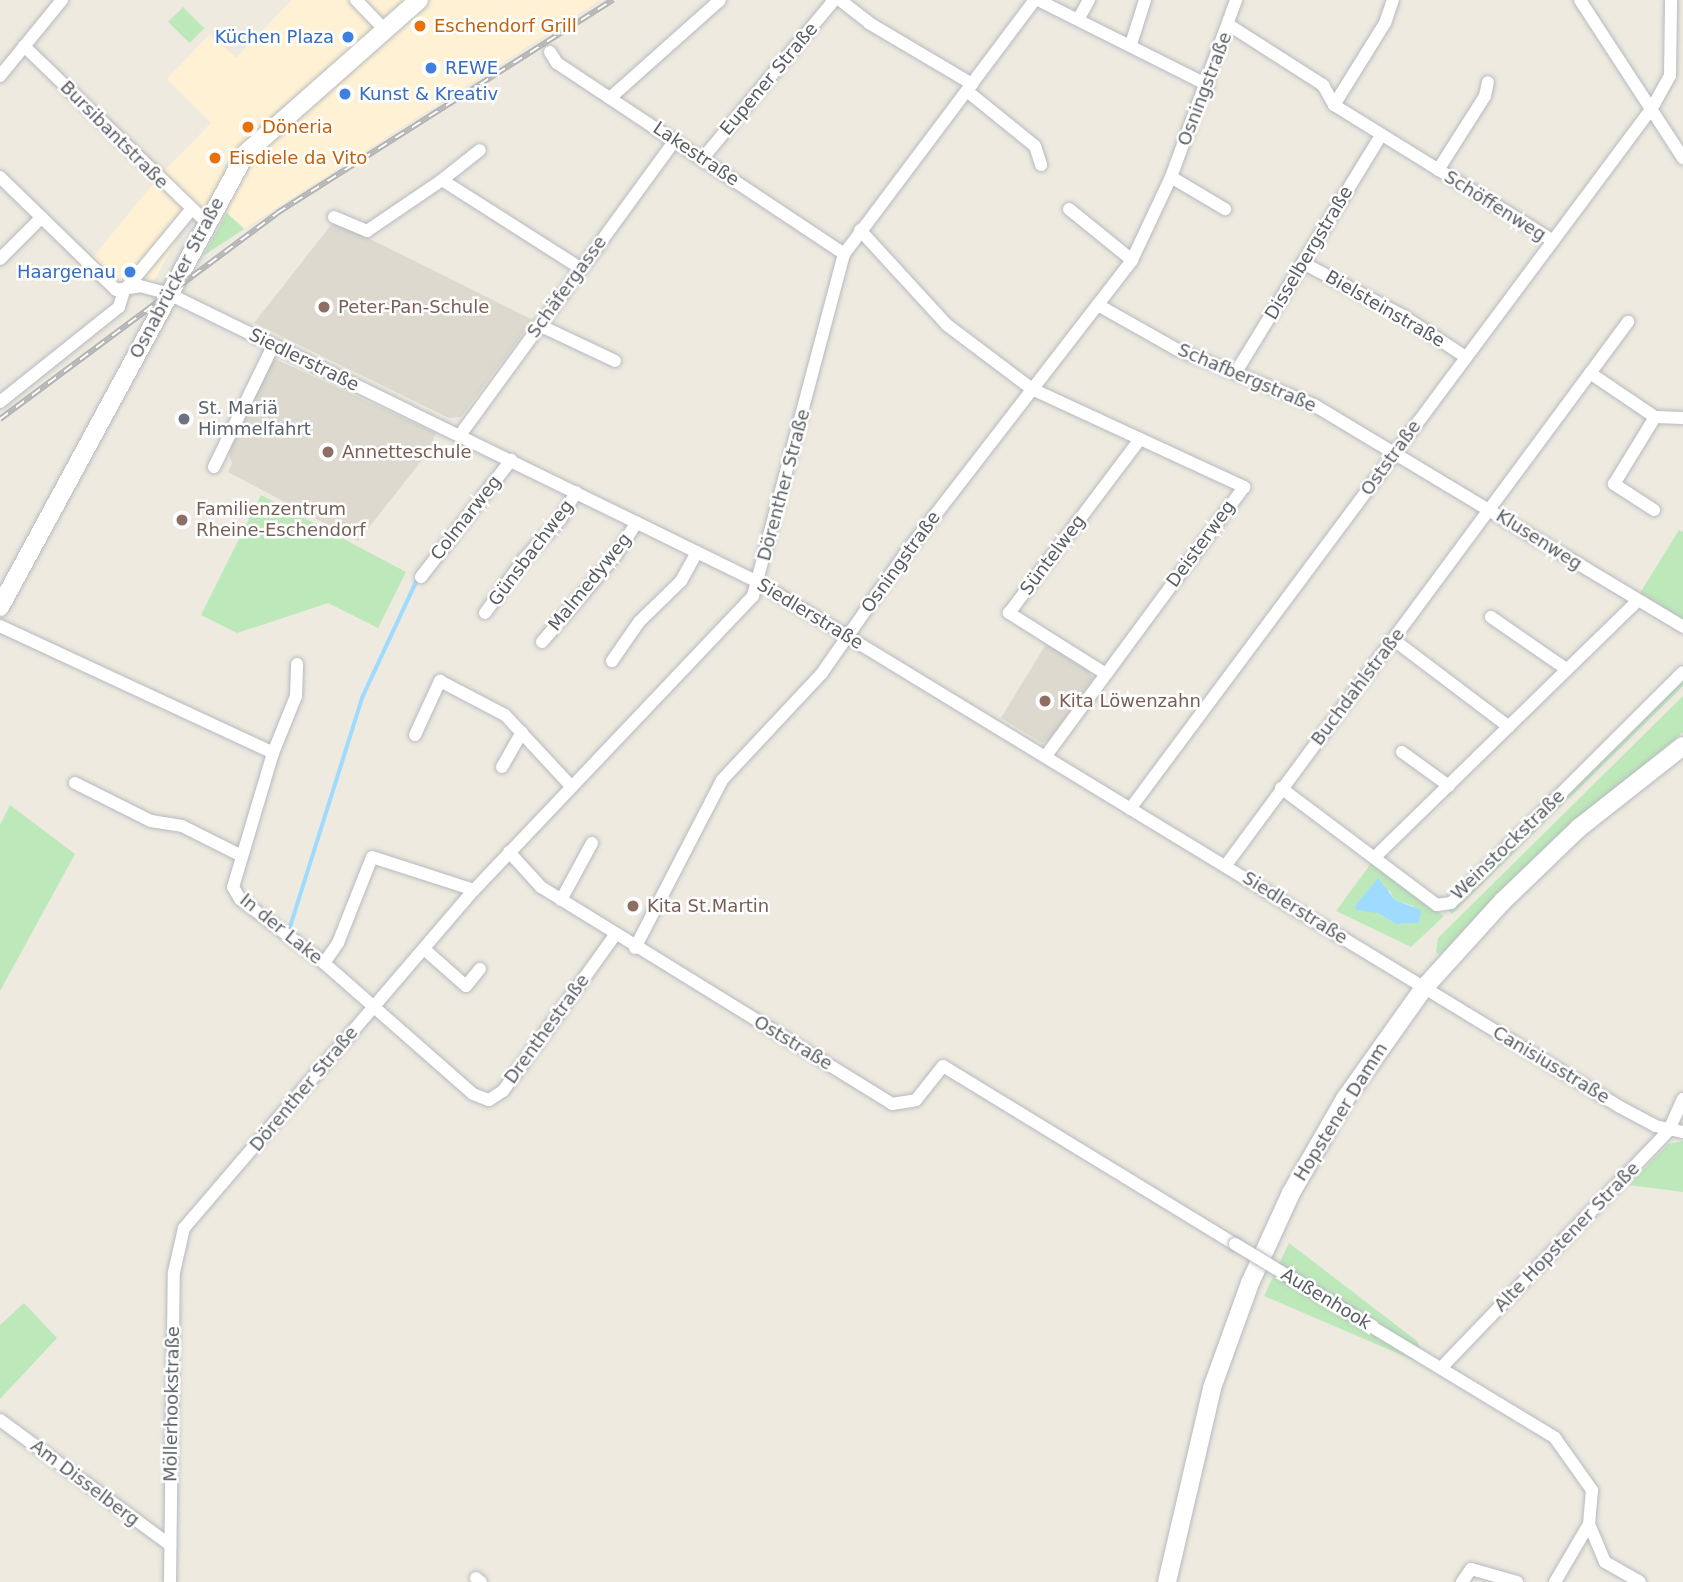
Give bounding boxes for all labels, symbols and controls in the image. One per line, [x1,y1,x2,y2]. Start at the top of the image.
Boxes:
place label: Eschendorf Grill [434,15,577,37]
marker: Eschendorf Grill [412,18,428,34]
street label: Eupener Straße [716,18,822,140]
place label: Küchen Plaza [215,26,334,48]
marker: Küchen Plaza [340,29,356,45]
street label: Osningstraße [1173,29,1237,149]
place label: REWE [445,57,498,79]
marker: REWE [423,60,439,76]
street label: Bursibantstraße [56,77,172,193]
place label: Kunst & Kreativ [359,83,498,105]
marker: Kunst & Kreativ [337,86,353,102]
place label: Döneria [262,116,333,138]
street label: Lakestraße [649,117,743,191]
marker: Döneria [240,119,256,135]
place label: Eisdiele da Vito [229,147,367,169]
marker: Eisdiele da Vito [207,150,223,166]
street label: Schöffenweg [1440,166,1550,246]
street label: Disselbergstraße [1261,182,1357,324]
street label: Osnabrücker Straße [125,194,229,362]
street label: Schäfergasse [523,232,611,342]
place label: Haargenau [17,261,116,283]
marker: Haargenau [122,264,138,280]
street label: Bielsteinstraße [1321,266,1449,352]
place label: Peter-Pan-Schule [338,296,489,318]
marker: Peter-Pan-Schule [316,299,332,315]
street label: Siedlerstraße [245,324,363,396]
street label: Schafbergstraße [1174,339,1320,417]
place label: St. Mariä Himmelfahrt [198,398,311,440]
street label: Dörenther Straße [753,407,815,563]
marker: St. Mariä Himmelfahrt [176,411,192,427]
street label: Oststraße [1356,416,1426,500]
place label: Annetteschule [342,441,472,463]
marker: Annetteschule [320,444,336,460]
street label: Colmarweg [426,471,506,565]
street label: Günsbachweg [484,496,578,610]
street label: Deisterweg [1162,496,1240,592]
place label: Familienzentrum Rheine-Eschendorf [196,499,366,542]
street label: Klusenweg [1492,505,1586,575]
street label: Osningstraße [857,507,945,617]
street label: Süntelweg [1016,511,1090,599]
marker: Familienzentrum Rheine-Eschendorf [174,512,190,528]
street label: Malmedyweg [544,529,636,635]
street label: Siedlerstraße [753,574,867,654]
street label: Buchdahlstraße [1307,624,1409,750]
place label: Kita Löwenzahn [1059,690,1201,712]
marker: Kita Löwenzahn [1037,693,1053,709]
street label: Weinstockstraße [1447,785,1569,905]
street label: Siedlerstraße [1239,867,1351,949]
street label: In der Lake [235,889,327,969]
place label: Kita St.Martin [647,895,769,917]
marker: Kita St.Martin [625,898,641,914]
street label: Drenthestraße [500,970,594,1088]
street label: Oststraße [750,1011,836,1075]
street label: Dörenther Straße [245,1022,363,1156]
street label: Canisiusstraße [1489,1022,1613,1108]
street label: Hopstener Damm [1290,1039,1392,1185]
street label: Alte Hopstener Straße [1490,1158,1644,1316]
street label: Außenhook [1277,1264,1375,1334]
street label: Möllerhookstraße [160,1326,184,1482]
street label: Am Disselberg [26,1435,144,1531]

